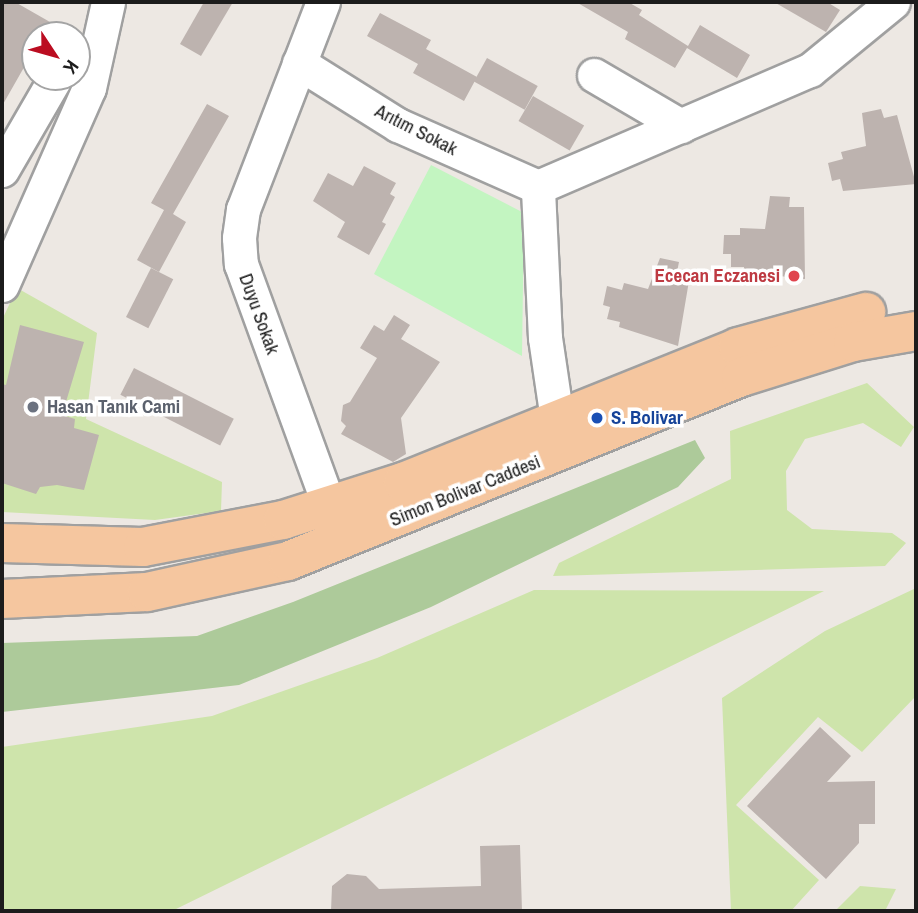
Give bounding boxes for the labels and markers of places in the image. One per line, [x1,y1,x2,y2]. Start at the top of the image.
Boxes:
place label: Ececan Eczanesi [654,265,780,287]
marker: Ececan Eczanesi [786,268,802,284]
place label: Hasan Tanık Cami [47,396,180,418]
marker: Hasan Tanık Cami [25,399,41,415]
place label: S. Bolivar [611,407,683,429]
marker: S. Bolivar [589,410,605,426]

